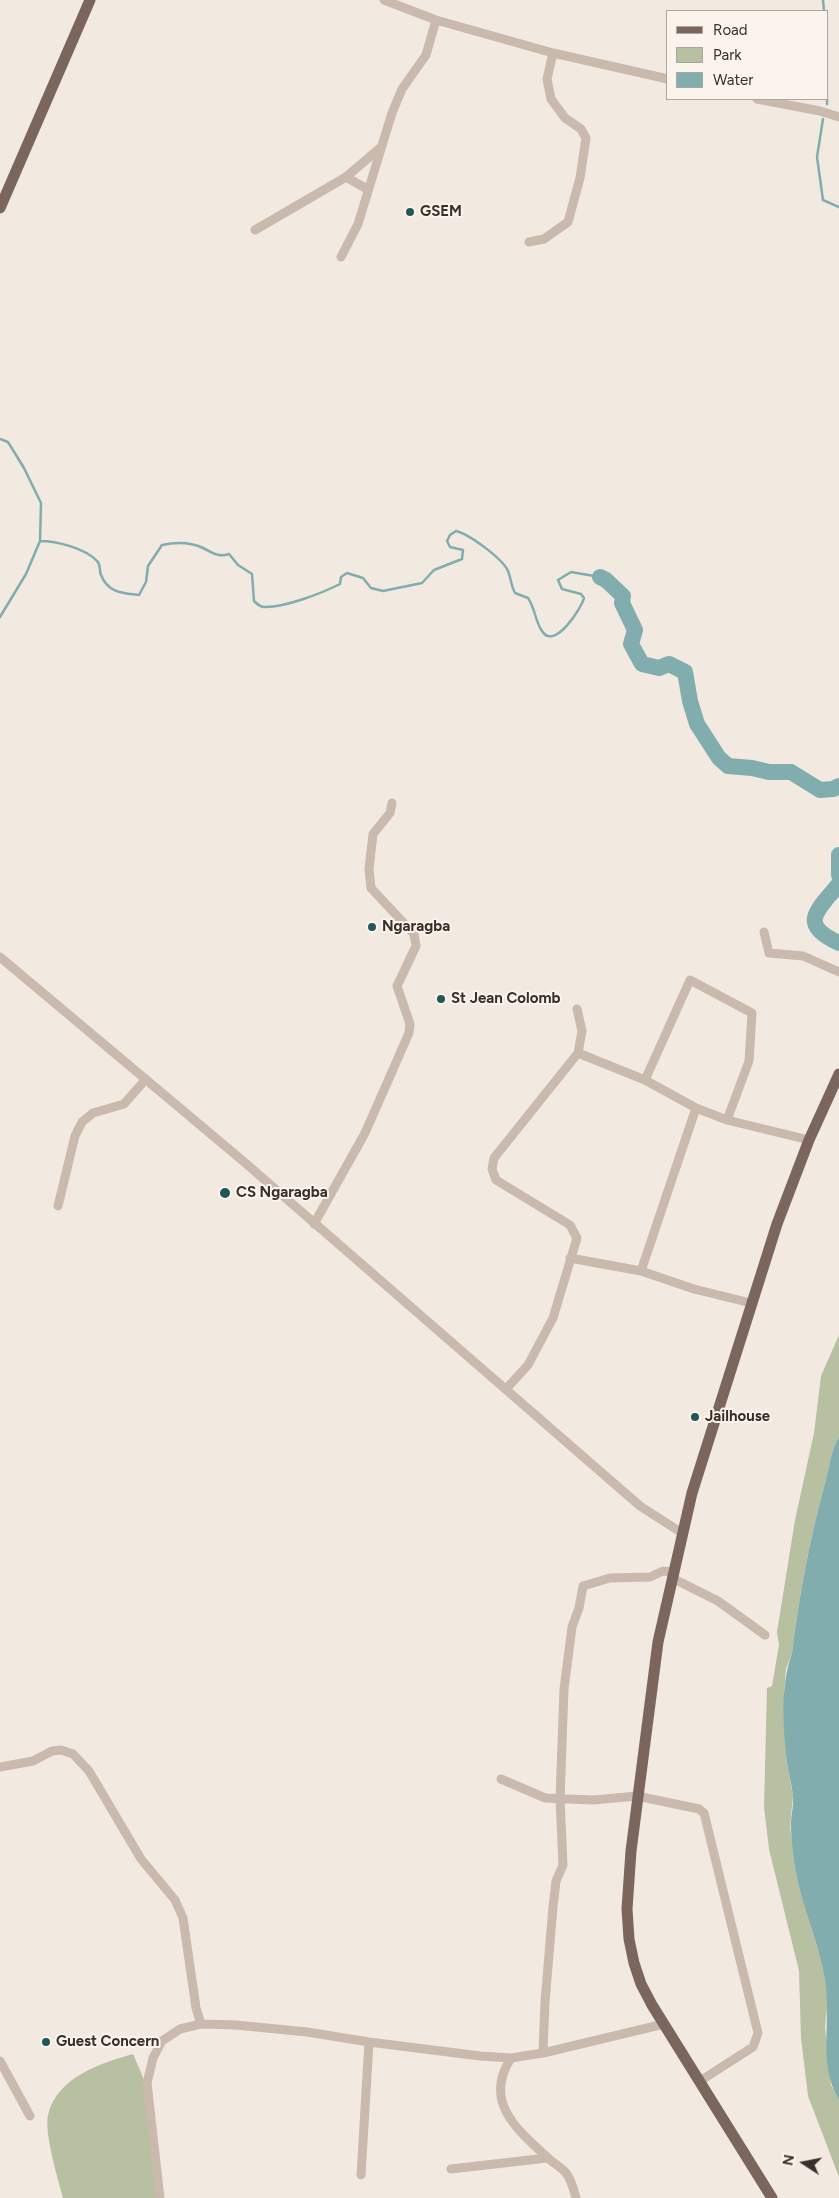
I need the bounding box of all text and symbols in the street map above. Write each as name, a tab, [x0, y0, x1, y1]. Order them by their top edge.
legend	[666, 10, 829, 100]
text: Road	[713, 21, 748, 39]
text: Park	[713, 46, 742, 64]
text: Water	[713, 71, 753, 89]
place label: GSEM	[420, 203, 462, 221]
marker: GSEM	[404, 206, 416, 218]
place label: Ngaragba	[382, 918, 450, 936]
marker: Ngaragba	[366, 921, 378, 933]
place label: St Jean Colomb	[451, 990, 560, 1008]
marker: St Jean Colomb	[435, 993, 447, 1005]
place label: CS Ngaragba	[236, 1184, 328, 1202]
marker: CS Ngaragba	[218, 1186, 232, 1200]
place label: Jailhouse	[705, 1408, 770, 1426]
marker: Jailhouse	[689, 1411, 701, 1423]
place label: Guest Concern	[56, 2033, 159, 2051]
marker: Guest Concern	[40, 2036, 52, 2048]
north arrow	[779, 2138, 829, 2188]
text: N	[779, 2153, 798, 2167]

